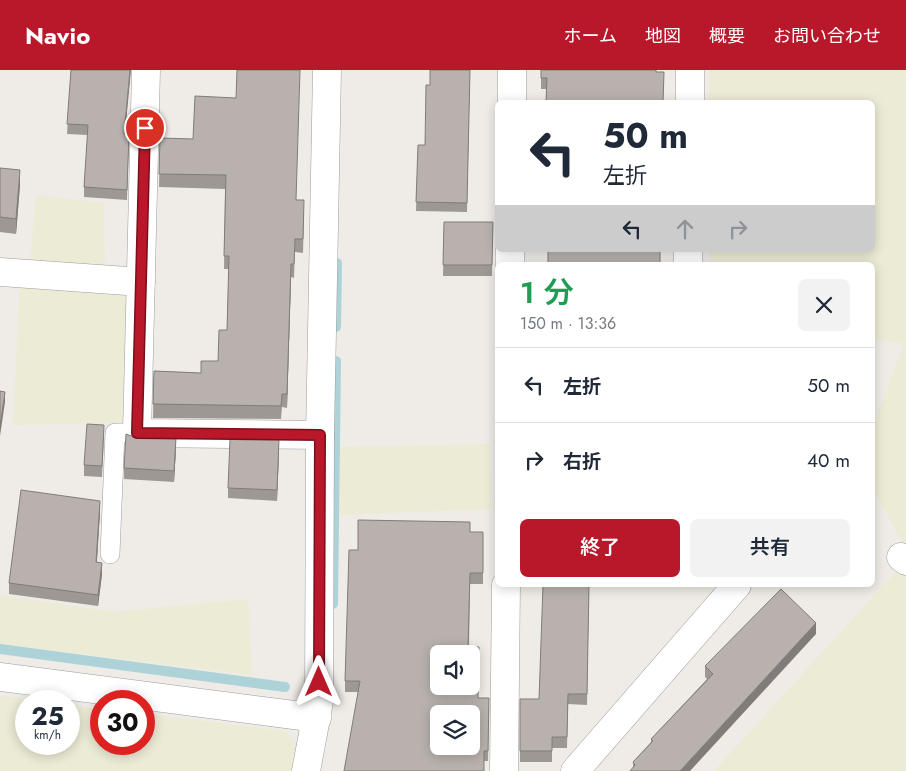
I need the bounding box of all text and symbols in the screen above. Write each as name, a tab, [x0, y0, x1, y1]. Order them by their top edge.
text: Navio	[25, 18, 90, 53]
text: ホーム	[564, 23, 617, 49]
text: 地図	[645, 23, 681, 49]
text: 概要	[709, 23, 745, 49]
text: お問い合わせ	[773, 23, 881, 49]
pin	[124, 107, 166, 149]
text: 50 m	[603, 111, 688, 161]
icon: arrive	[131, 114, 159, 142]
icon: left	[520, 120, 585, 185]
text: 左折	[603, 159, 647, 191]
icon: left	[618, 215, 646, 243]
icon: ahead	[671, 215, 699, 243]
icon: right	[724, 215, 752, 243]
text: 1 分	[520, 271, 574, 314]
button: close	[798, 279, 850, 331]
text: 150 m · 13:36	[520, 312, 616, 335]
icon: left	[520, 371, 548, 399]
text: 50 m	[807, 372, 850, 399]
text: 左折	[563, 373, 601, 400]
icon: right	[520, 446, 548, 474]
text: 40 m	[807, 447, 850, 474]
text: 右折	[563, 448, 601, 475]
button: 終了	[520, 519, 680, 577]
button: 共有	[690, 519, 850, 577]
map controls	[430, 645, 480, 755]
button: sound	[430, 645, 480, 695]
position arrow	[292, 655, 344, 707]
speed limit sign: 30	[90, 690, 155, 755]
text: 25	[31, 698, 64, 734]
button: layers	[430, 705, 480, 755]
text: km/h	[34, 726, 61, 744]

